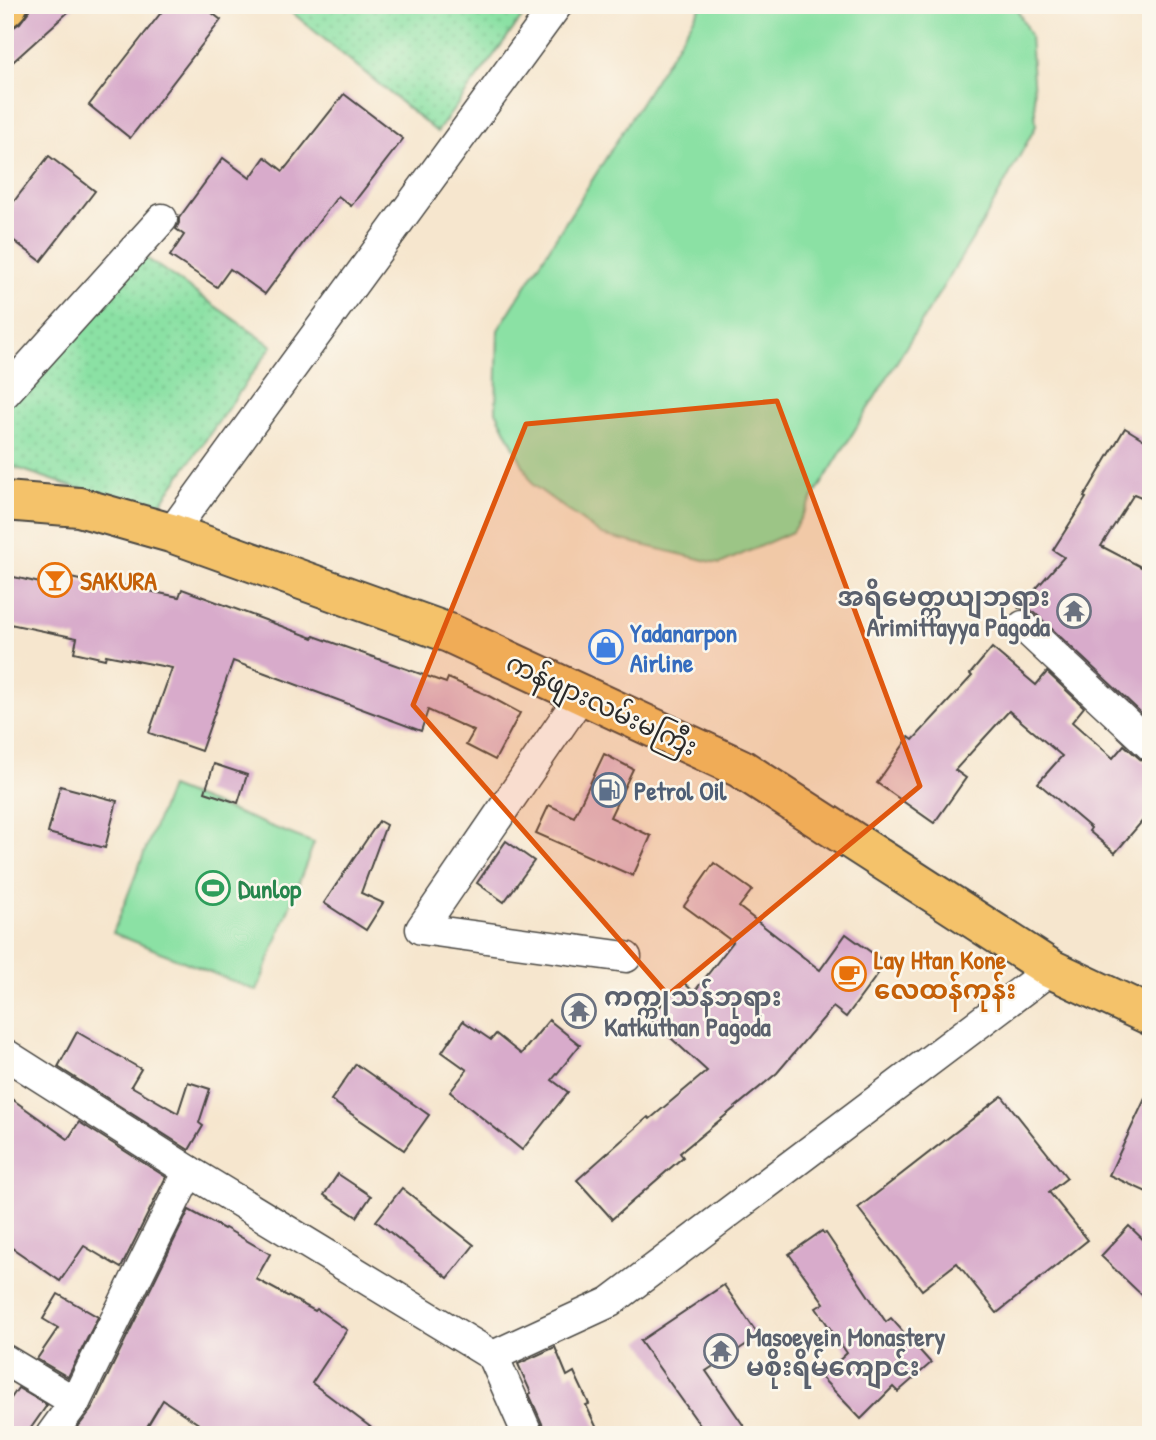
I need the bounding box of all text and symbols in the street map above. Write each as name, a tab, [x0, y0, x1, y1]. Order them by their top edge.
bar icon: SAKURA	[36, 561, 74, 599]
place label: SAKURA	[80, 563, 157, 598]
place label: အရိမေတ္တယျဘုရား Arimittayya Pagoda	[838, 578, 1051, 645]
temple icon: အရိမေတ္တယျဘုရား Arimittayya Pagoda	[1055, 592, 1093, 630]
place label: Yadanarpon Airline	[630, 615, 737, 680]
shop icon: Yadanarpon Airline	[587, 628, 625, 666]
street label: ကန်ဖျားလမ်းမကြီး	[499, 644, 703, 767]
fuel station icon: Petrol Oil	[590, 771, 628, 809]
place label: Petrol Oil	[634, 773, 727, 808]
sports icon: Dunlop	[194, 869, 232, 907]
place label: Dunlop	[238, 871, 302, 907]
place label: Lay Htan Kone လေထန်ကုန်း	[874, 942, 1016, 1012]
cafe icon: Lay Htan Kone လေထန်ကုန်း	[830, 955, 868, 993]
place label: ကက္ကုသန်ဘုရား Katkuthan Pagoda	[604, 978, 782, 1045]
temple icon: ကက္ကုသန်ဘုရား Katkuthan Pagoda	[560, 992, 598, 1030]
place label: Masoeyein Monastery မစိုးရိမ်ကျောင်း	[746, 1319, 946, 1389]
temple icon: Masoeyein Monastery မစိုးရိမ်ကျောင်း	[702, 1332, 740, 1370]

